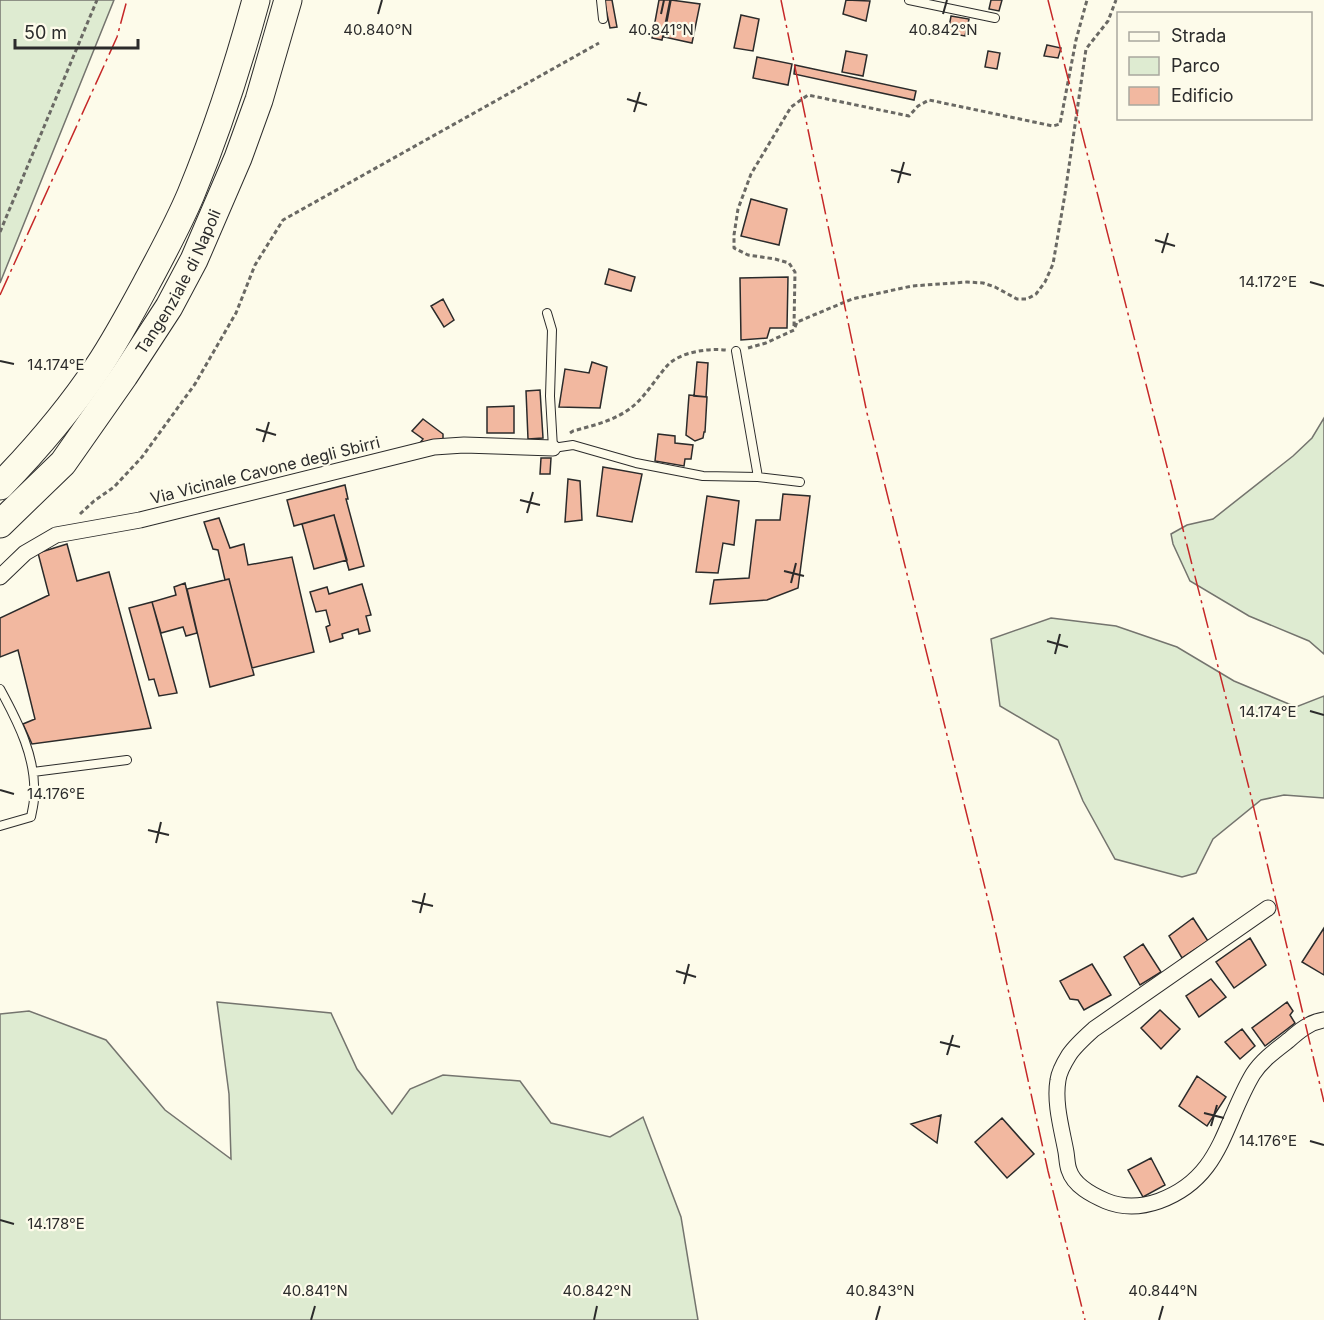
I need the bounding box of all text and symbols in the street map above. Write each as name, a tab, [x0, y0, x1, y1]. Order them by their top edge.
scale bar	[15, 12, 138, 50]
legend	[1117, 12, 1312, 120]
text: 40.840°N	[343, 20, 413, 39]
text: 40.841°N	[628, 20, 694, 39]
text: 40.842°N	[908, 20, 978, 39]
text: 50 m	[24, 22, 67, 43]
text: Strada	[1171, 25, 1226, 46]
text: Parco	[1171, 55, 1220, 76]
text: Edificio	[1171, 85, 1234, 106]
street label: Tangenziale di Napoli	[131, 206, 225, 358]
text: 14.172°E	[1239, 272, 1297, 291]
text: 14.174°E	[27, 355, 85, 374]
street label: Via Vicinale Cavone degli Sbirri	[148, 432, 382, 508]
text: 14.174°E	[1239, 702, 1297, 721]
text: 14.176°E	[27, 784, 85, 803]
text: 14.176°E	[1239, 1131, 1297, 1150]
text: 14.178°E	[27, 1214, 85, 1233]
text: 40.841°N	[282, 1281, 348, 1300]
text: 40.842°N	[562, 1281, 632, 1300]
text: 40.843°N	[846, 1281, 914, 1300]
text: 40.844°N	[1128, 1281, 1198, 1300]

